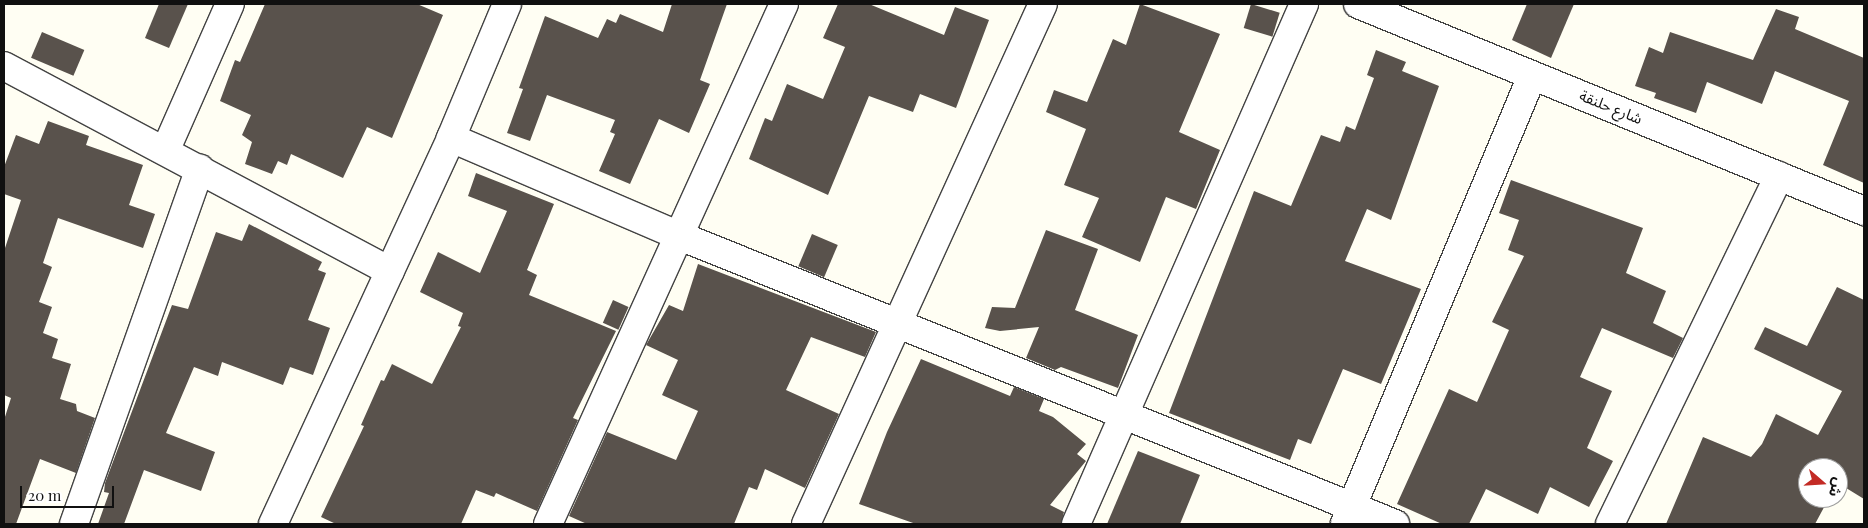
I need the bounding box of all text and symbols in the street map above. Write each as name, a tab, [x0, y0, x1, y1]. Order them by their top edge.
street label: شارع حلنقة	[1577, 86, 1645, 128]
north arrow	[1798, 458, 1848, 508]
scale bar	[22, 476, 116, 508]
text: ش	[1825, 476, 1849, 500]
text: 20 m	[28, 485, 61, 505]

